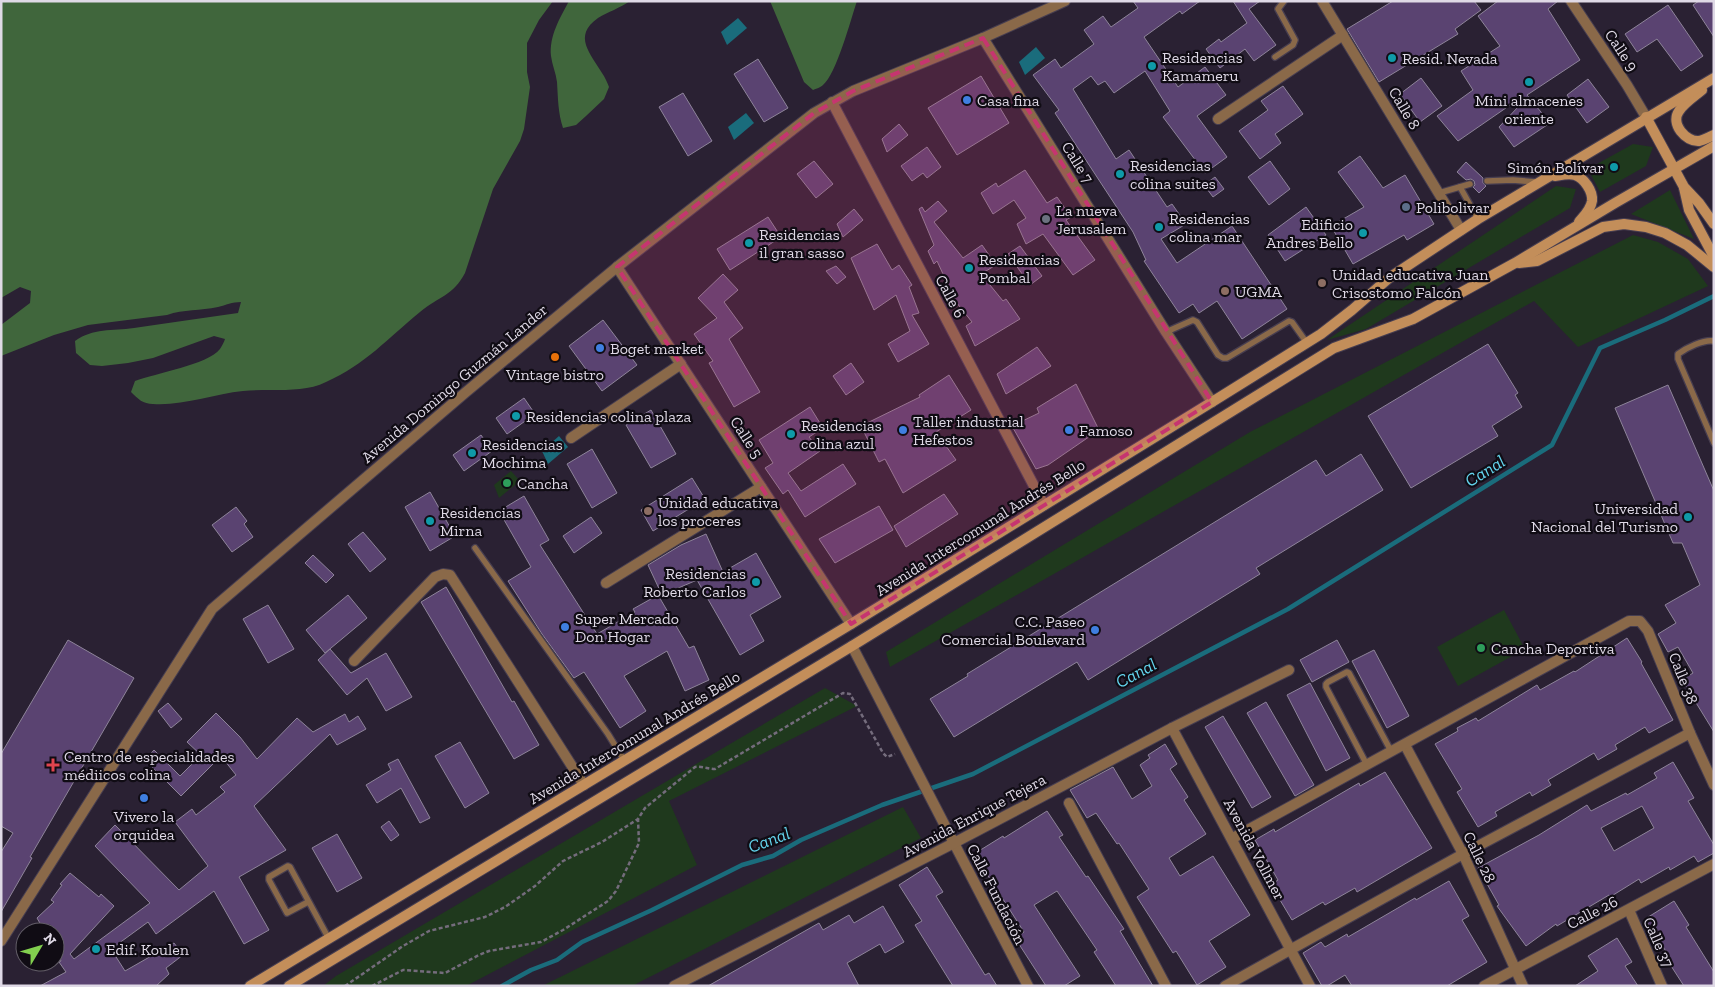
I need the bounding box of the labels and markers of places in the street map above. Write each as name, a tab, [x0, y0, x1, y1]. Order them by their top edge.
place label: Residencias Kamameru	[1162, 48, 1243, 85]
place label: Resid. Nevada	[1402, 49, 1498, 68]
marker: Resid. Nevada	[1386, 52, 1398, 64]
marker: Residencias Kamameru	[1146, 60, 1158, 72]
marker: Mini almacenes oriente	[1523, 76, 1535, 88]
place label: Casa fina	[977, 91, 1040, 110]
place label: Mini almacenes oriente	[1475, 91, 1583, 128]
marker: Casa fina	[961, 94, 973, 106]
place label: Residencias colina suites	[1130, 156, 1216, 193]
place label: Simón Bolívar	[1507, 158, 1604, 177]
marker: Simón Bolívar	[1608, 161, 1620, 173]
marker: Residencias colina suites	[1114, 168, 1126, 180]
place label: Polibolivar	[1416, 198, 1490, 217]
place label: La nueva Jerusalem	[1056, 201, 1127, 238]
marker: Polibolivar	[1400, 201, 1412, 213]
place label: Residencias colina mar	[1169, 209, 1250, 246]
marker: La nueva Jerusalem	[1040, 213, 1052, 225]
place label: Edificio Andres Bello	[1266, 215, 1353, 252]
marker: Residencias colina mar	[1153, 221, 1165, 233]
place label: Residencias il gran sasso	[759, 225, 844, 262]
marker: Edificio Andres Bello	[1357, 227, 1369, 239]
marker: Residencias il gran sasso	[743, 237, 755, 249]
place label: Residencias Pombal	[979, 250, 1060, 287]
marker: Residencias Pombal	[963, 262, 975, 274]
place label: Unidad educativa Juan Crisostomo Falcón	[1332, 265, 1489, 302]
marker: Unidad educativa Juan Crisostomo Falcón	[1316, 277, 1328, 289]
place label: UGMA	[1235, 282, 1283, 301]
marker: UGMA	[1219, 285, 1231, 297]
place label: Boget market	[610, 339, 703, 358]
marker: Boget market	[594, 342, 606, 354]
marker: Vintage bistro	[549, 351, 561, 363]
place label: Vintage bistro	[505, 365, 604, 384]
place label: Residencias colina plaza	[526, 407, 691, 426]
marker: Residencias colina plaza	[510, 410, 522, 422]
place label: Taller industrial Hefestos	[913, 412, 1024, 449]
place label: Residencias colina azul	[801, 416, 882, 453]
place label: Famoso	[1079, 421, 1133, 440]
marker: Taller industrial Hefestos	[897, 424, 909, 436]
marker: Famoso	[1063, 424, 1075, 436]
marker: Residencias colina azul	[785, 428, 797, 440]
place label: Residencias Mochima	[482, 435, 563, 472]
marker: Residencias Mochima	[466, 447, 478, 459]
place label: Cancha	[517, 474, 569, 493]
marker: Cancha	[501, 477, 513, 489]
place label: Unidad educativa los proceres	[658, 493, 778, 530]
place label: Universidad Nacional del Turismo	[1531, 499, 1678, 536]
place label: Residencias Mirna	[440, 503, 521, 540]
marker: Unidad educativa los proceres	[642, 505, 654, 517]
marker: Universidad Nacional del Turismo	[1682, 511, 1694, 523]
marker: Residencias Mirna	[424, 515, 436, 527]
place label: Residencias Roberto Carlos	[643, 564, 746, 601]
marker: Residencias Roberto Carlos	[750, 576, 762, 588]
place label: Super Mercado Don Hogar	[575, 609, 679, 646]
place label: C.C. Paseo Comercial Boulevard	[941, 612, 1085, 649]
marker: Super Mercado Don Hogar	[559, 621, 571, 633]
marker: C.C. Paseo Comercial Boulevard	[1089, 624, 1101, 636]
place label: Cancha Deportiva	[1491, 639, 1615, 658]
marker: Cancha Deportiva	[1475, 642, 1487, 654]
place label: Centro de especialidades médiicos colina	[64, 747, 234, 784]
marker: Centro de especialidades médiicos colina	[46, 758, 60, 772]
marker: Vivero la orquidea	[138, 792, 150, 804]
place label: Vivero la orquidea	[113, 807, 175, 844]
place label: Edif. Koulen	[106, 940, 190, 959]
marker: Edif. Koulen	[90, 943, 102, 955]

